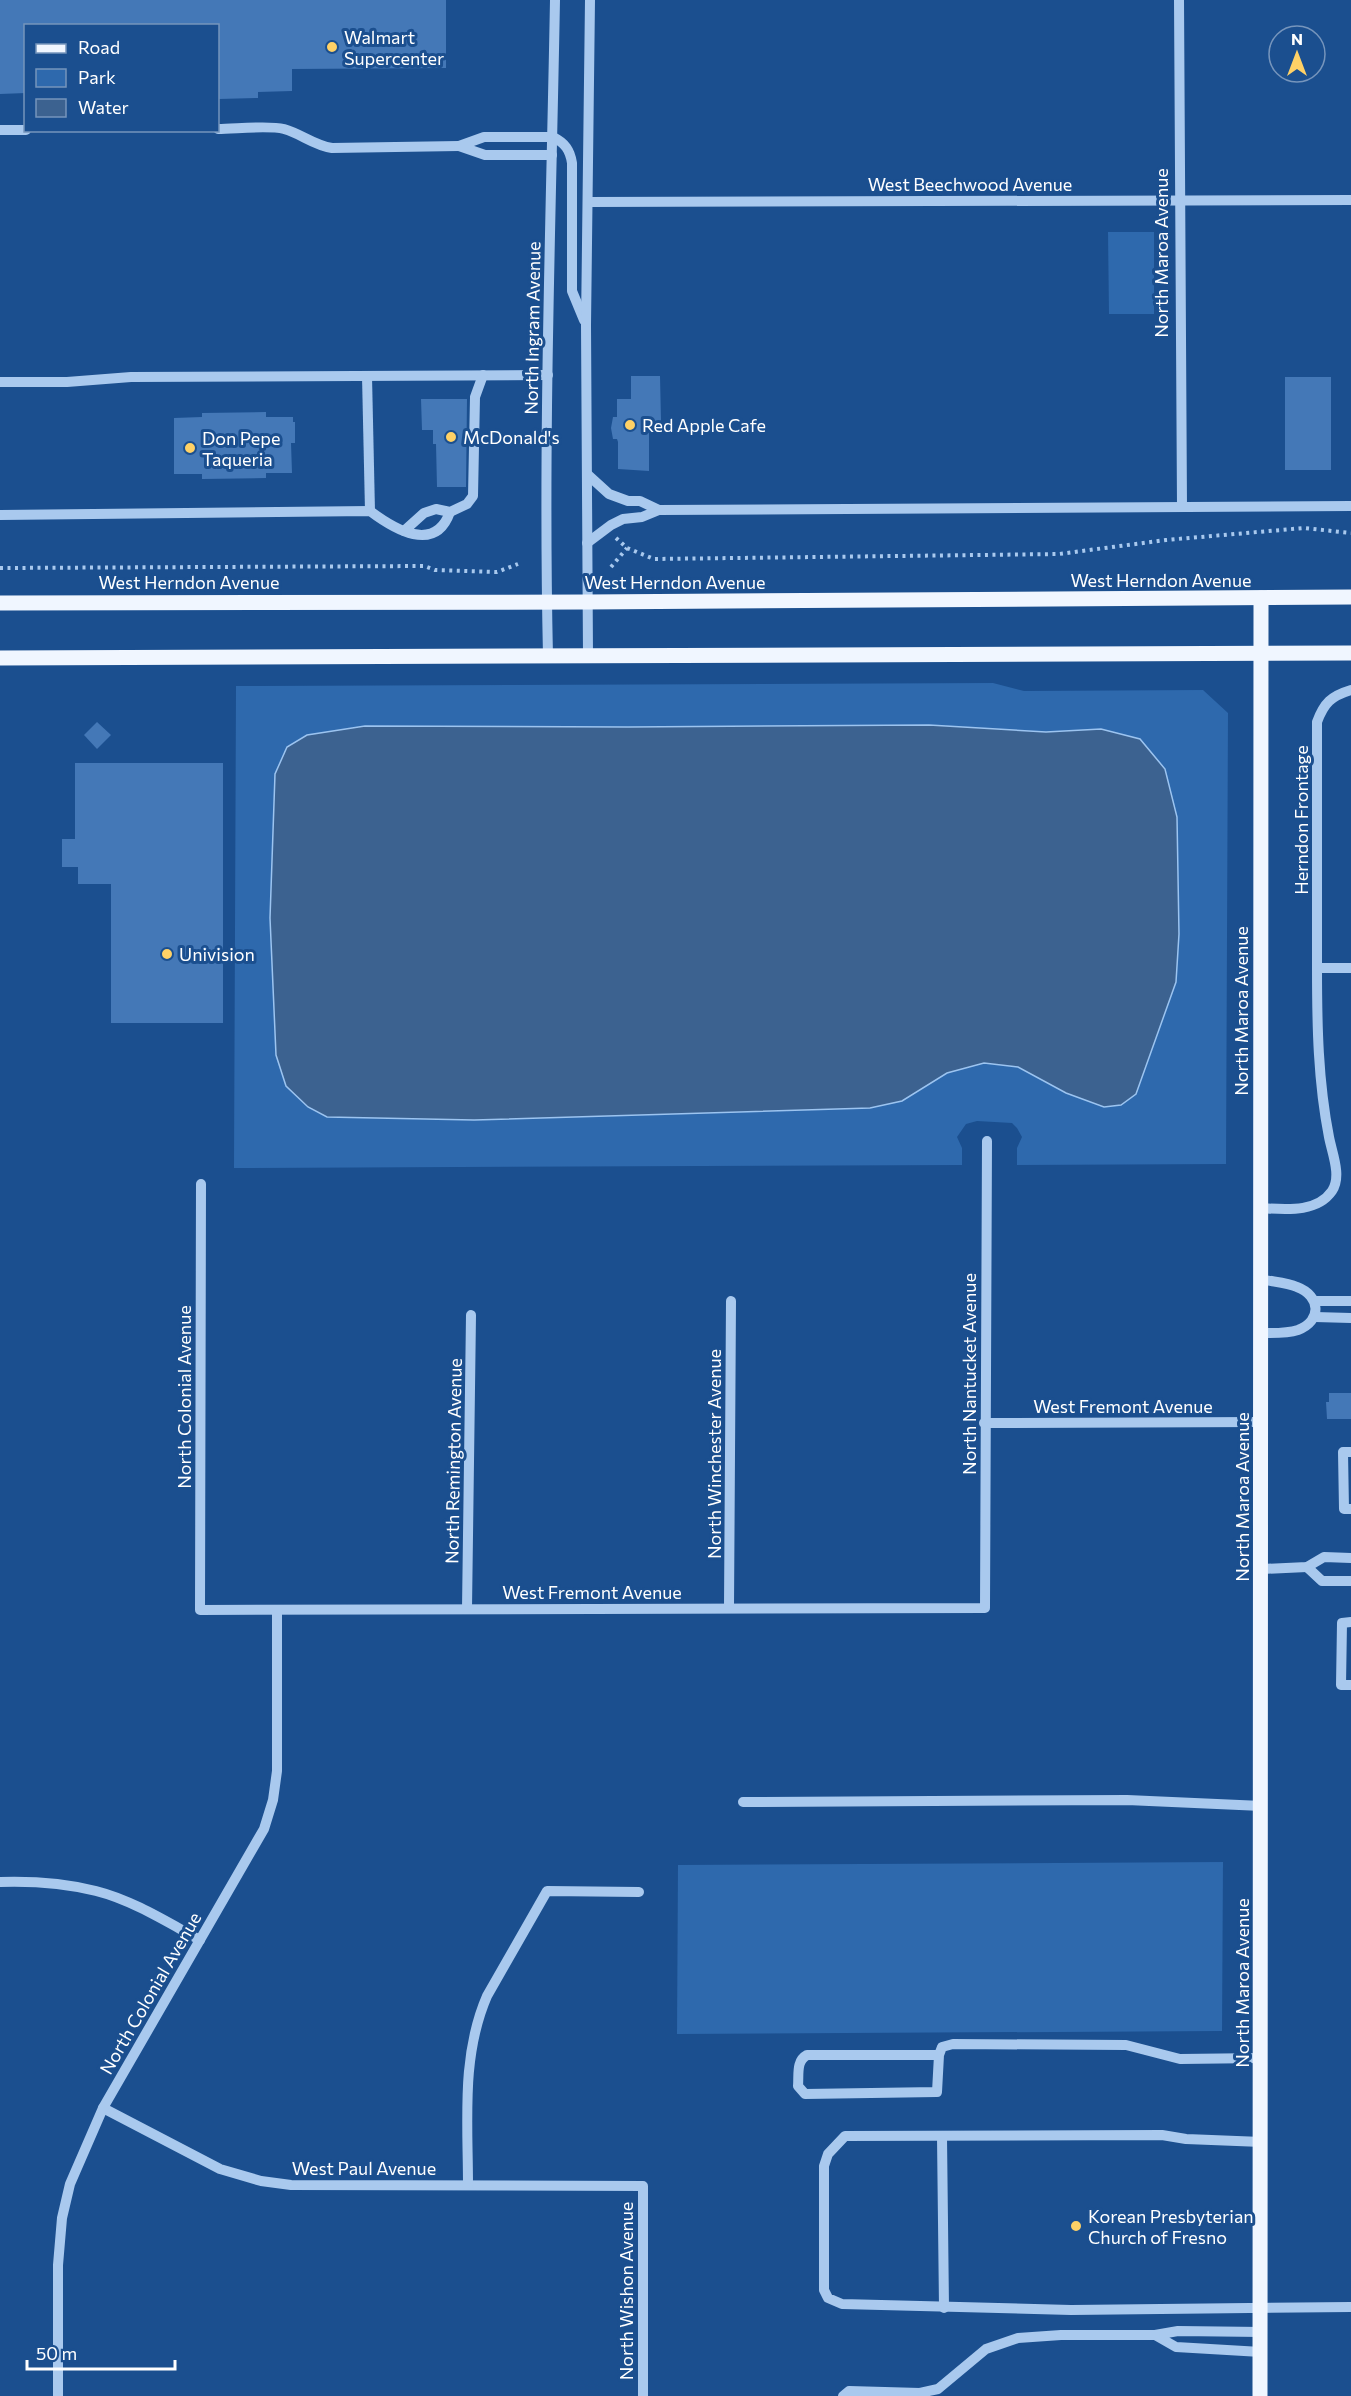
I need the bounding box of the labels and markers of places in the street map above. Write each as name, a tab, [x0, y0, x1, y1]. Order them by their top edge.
place label: Walmart Supercenter	[344, 26, 444, 69]
marker: Walmart Supercenter	[325, 40, 339, 54]
place label: Red Apple Cafe	[642, 414, 766, 436]
marker: Red Apple Cafe	[623, 418, 637, 432]
place label: McDonald's	[463, 426, 560, 448]
place label: Don Pepe Taqueria	[202, 427, 280, 470]
marker: McDonald's	[444, 430, 458, 444]
marker: Don Pepe Taqueria	[183, 441, 197, 455]
place label: Univision	[179, 943, 255, 965]
marker: Univision	[160, 947, 174, 961]
place label: Korean Presbyterian Church of Fresno	[1088, 2205, 1254, 2248]
marker: Korean Presbyterian Church of Fresno	[1069, 2219, 1083, 2233]

